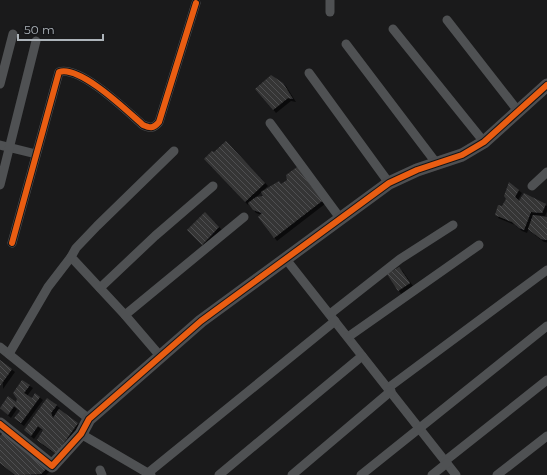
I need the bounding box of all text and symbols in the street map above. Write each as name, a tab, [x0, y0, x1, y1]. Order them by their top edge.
scale bar	[18, 16, 103, 42]
text: 50 m	[24, 22, 55, 37]

